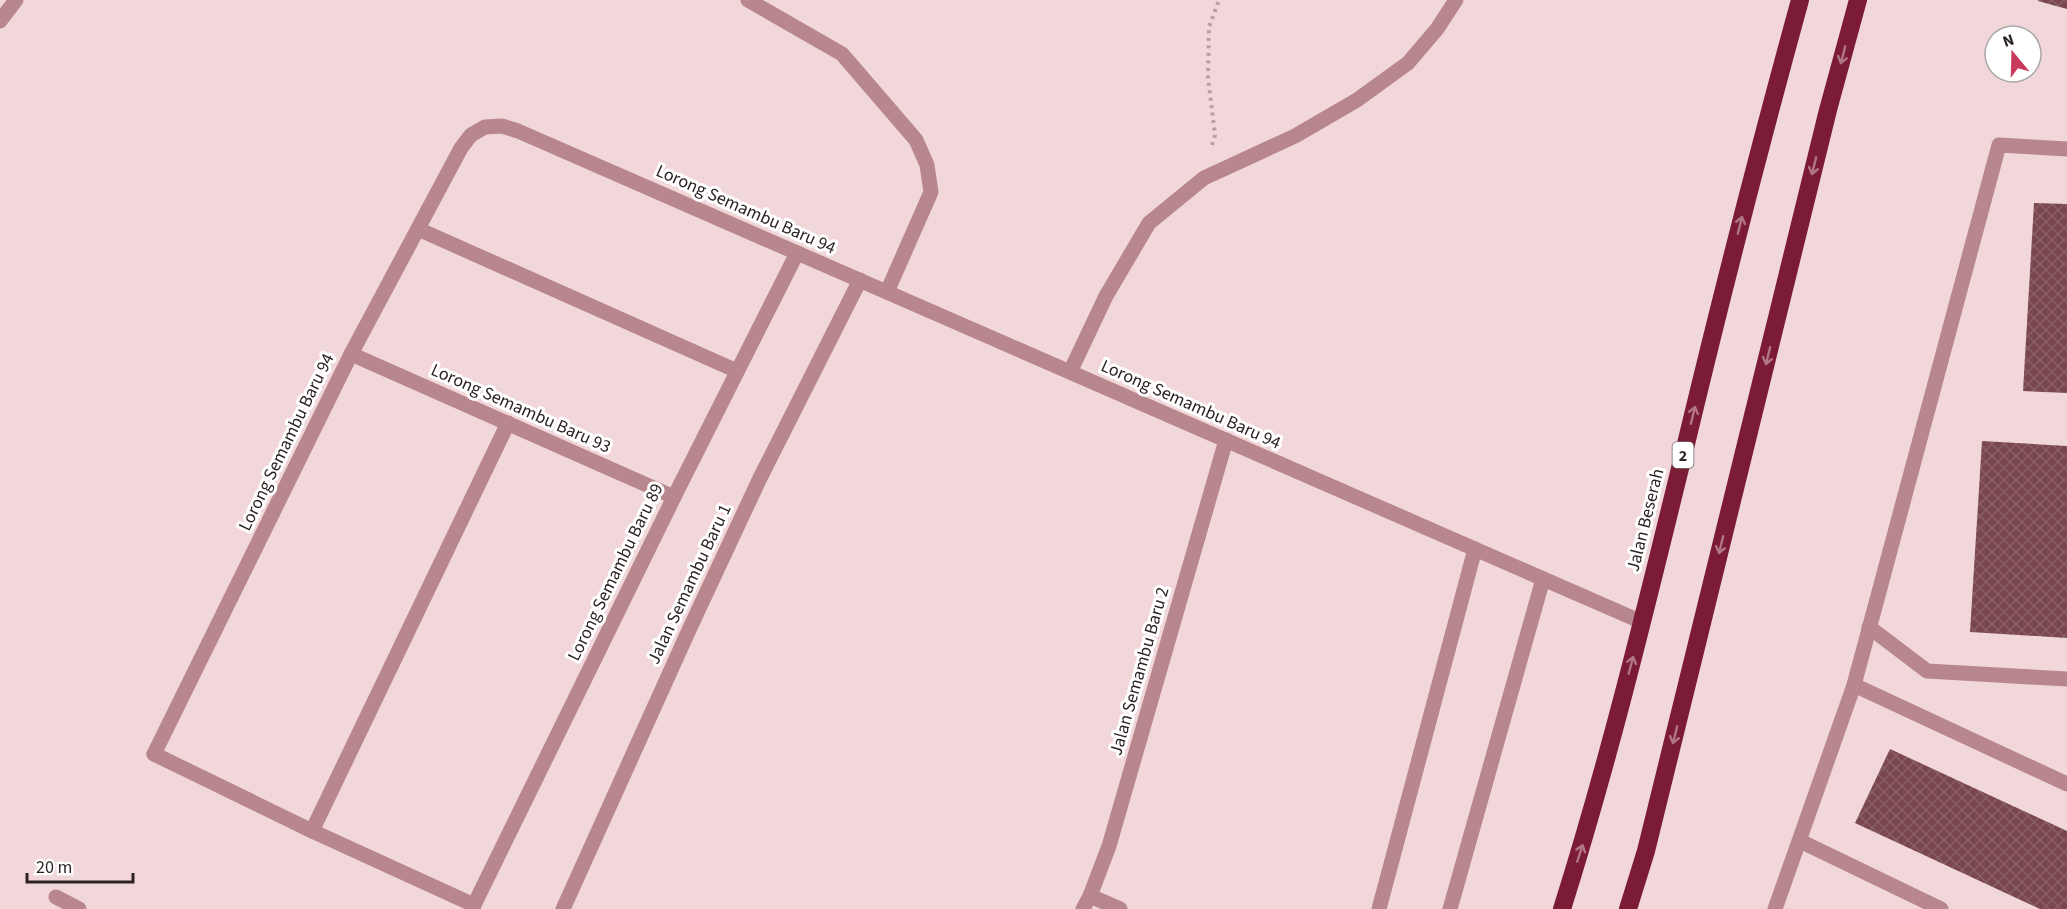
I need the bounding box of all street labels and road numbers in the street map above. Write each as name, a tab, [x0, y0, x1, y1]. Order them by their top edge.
street label: Lorong Semambu Baru 94	[652, 158, 840, 260]
street label: Lorong Semambu Baru 94	[233, 349, 340, 535]
street label: Lorong Semambu Baru 94	[1097, 353, 1285, 455]
street label: Lorong Semambu Baru 93	[427, 357, 615, 459]
road number: 2	[1672, 442, 1694, 468]
street label: Jalan Beserah	[1621, 466, 1670, 574]
street label: Lorong Semambu Baru 89	[562, 479, 669, 665]
street label: Jalan Semambu Baru 1	[641, 500, 738, 668]
street label: Jalan Semambu Baru 2	[1104, 584, 1175, 758]

